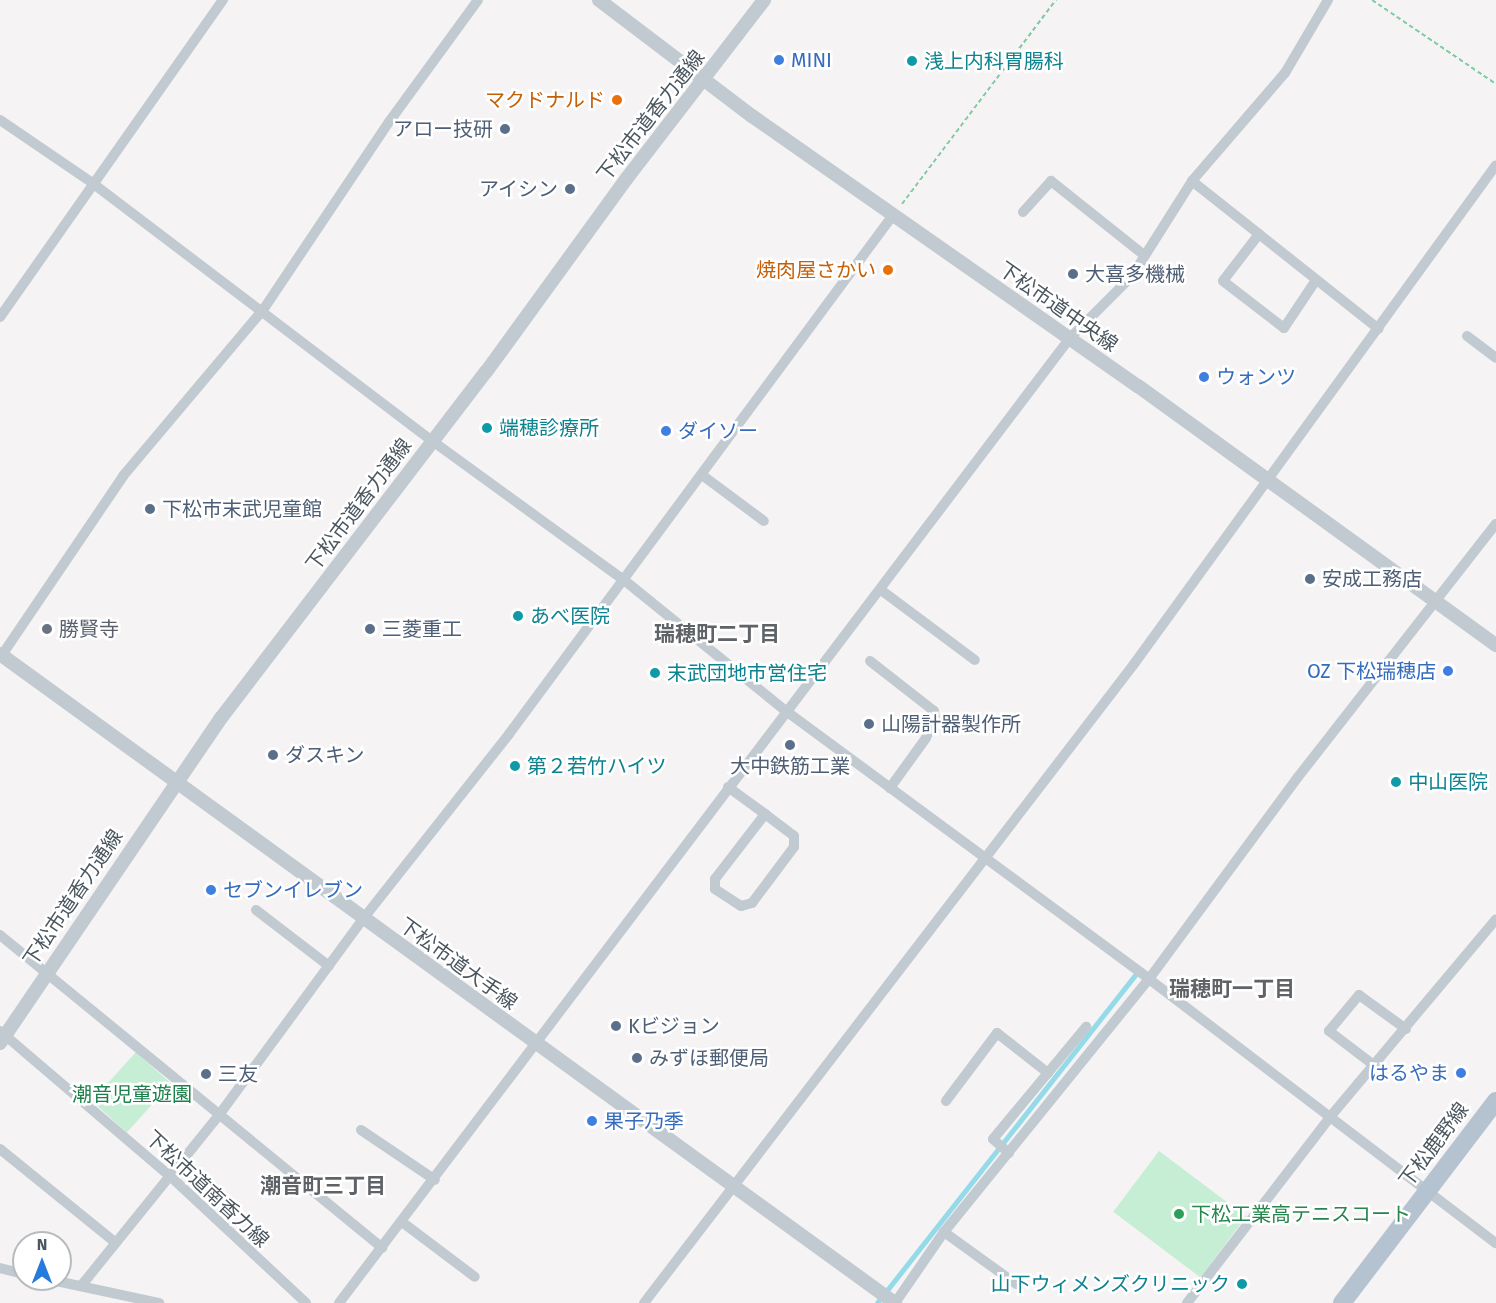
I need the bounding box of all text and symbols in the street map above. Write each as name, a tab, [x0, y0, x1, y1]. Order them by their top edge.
street label: 下松市道香力通線	[592, 46, 710, 186]
place label: MINI	[791, 48, 832, 72]
place label: 浅上内科胃腸科	[924, 49, 1064, 73]
marker: MINI	[772, 53, 786, 67]
marker: 浅上内科胃腸科	[905, 54, 919, 68]
place label: マクドナルド	[485, 88, 605, 112]
marker: マクドナルド	[610, 93, 624, 107]
place label: アロー技研	[393, 117, 493, 141]
marker: アロー技研	[498, 122, 512, 136]
place label: アイシン	[478, 177, 558, 201]
marker: アイシン	[563, 182, 577, 196]
street label: 下松市道中央線	[994, 257, 1122, 357]
place label: 焼肉屋さかい	[756, 258, 876, 282]
place label: 大喜多機械	[1085, 262, 1185, 286]
marker: 焼肉屋さかい	[881, 263, 895, 277]
marker: 大喜多機械	[1066, 267, 1080, 281]
place label: ウォンツ	[1216, 365, 1296, 389]
marker: ウォンツ	[1197, 370, 1211, 384]
place label: 端穂診療所	[499, 416, 599, 440]
place label: ダイソー	[678, 419, 758, 443]
marker: 端穂診療所	[480, 421, 494, 435]
marker: ダイソー	[659, 424, 673, 438]
street label: 下松市道香力通線	[301, 434, 417, 576]
place label: 下松市末武児童館	[162, 497, 322, 521]
marker: 下松市末武児童館	[143, 502, 157, 516]
place label: 安成工務店	[1322, 567, 1422, 591]
marker: 安成工務店	[1303, 572, 1317, 586]
place label: あべ医院	[530, 604, 610, 628]
marker: あべ医院	[511, 609, 525, 623]
place label: 勝賢寺	[59, 617, 119, 641]
place label: 三菱重工	[382, 617, 462, 641]
district label: 瑞穂町二丁目	[654, 621, 780, 647]
marker: 勝賢寺	[40, 622, 54, 636]
marker: 三菱重工	[363, 622, 377, 636]
place label: OZ 下松瑞穂店	[1307, 659, 1436, 683]
place label: 末武団地市営住宅	[667, 661, 827, 685]
marker: OZ 下松瑞穂店	[1441, 664, 1455, 678]
marker: 末武団地市営住宅	[648, 666, 662, 680]
place label: 山陽計器製作所	[881, 712, 1021, 736]
marker: 山陽計器製作所	[862, 717, 876, 731]
marker: 大中鉄筋工業	[783, 738, 797, 752]
place label: ダスキン	[285, 743, 365, 767]
marker: ダスキン	[266, 748, 280, 762]
place label: 第２若竹ハイツ	[527, 754, 667, 778]
place label: 大中鉄筋工業	[730, 754, 850, 778]
marker: 第２若竹ハイツ	[508, 759, 522, 773]
place label: 中山医院	[1408, 770, 1488, 794]
marker: 中山医院	[1389, 775, 1403, 789]
street label: 下松市道香力通線	[18, 825, 128, 971]
place label: セブンイレブン	[223, 878, 363, 902]
marker: セブンイレブン	[204, 883, 218, 897]
street label: 下松市道大手線	[394, 913, 522, 1015]
district label: 瑞穂町一丁目	[1169, 976, 1295, 1002]
place label: Kビジョン	[628, 1014, 720, 1038]
marker: Kビジョン	[609, 1019, 623, 1033]
place label: みずほ郵便局	[649, 1046, 769, 1070]
marker: みずほ郵便局	[630, 1051, 644, 1065]
place label: はるやま	[1369, 1061, 1449, 1085]
place label: 三友	[218, 1062, 258, 1086]
marker: はるやま	[1454, 1066, 1468, 1080]
marker: 三友	[199, 1067, 213, 1081]
park label: 潮音児童遊園	[72, 1082, 192, 1106]
street label: 下松鹿野線	[1394, 1098, 1474, 1192]
place label: 果子乃季	[604, 1109, 684, 1133]
marker: 果子乃季	[585, 1114, 599, 1128]
street label: 下松市道南香力線	[140, 1126, 274, 1252]
district label: 潮音町三丁目	[260, 1173, 386, 1199]
place label: 下松工業高テニスコート	[1191, 1202, 1411, 1226]
marker: 下松工業高テニスコート	[1172, 1207, 1186, 1221]
north arrow	[12, 1231, 72, 1291]
text: N	[37, 1235, 47, 1254]
place label: 山下ウィメンズクリニック	[990, 1272, 1230, 1296]
marker: 山下ウィメンズクリニック	[1235, 1277, 1249, 1291]

